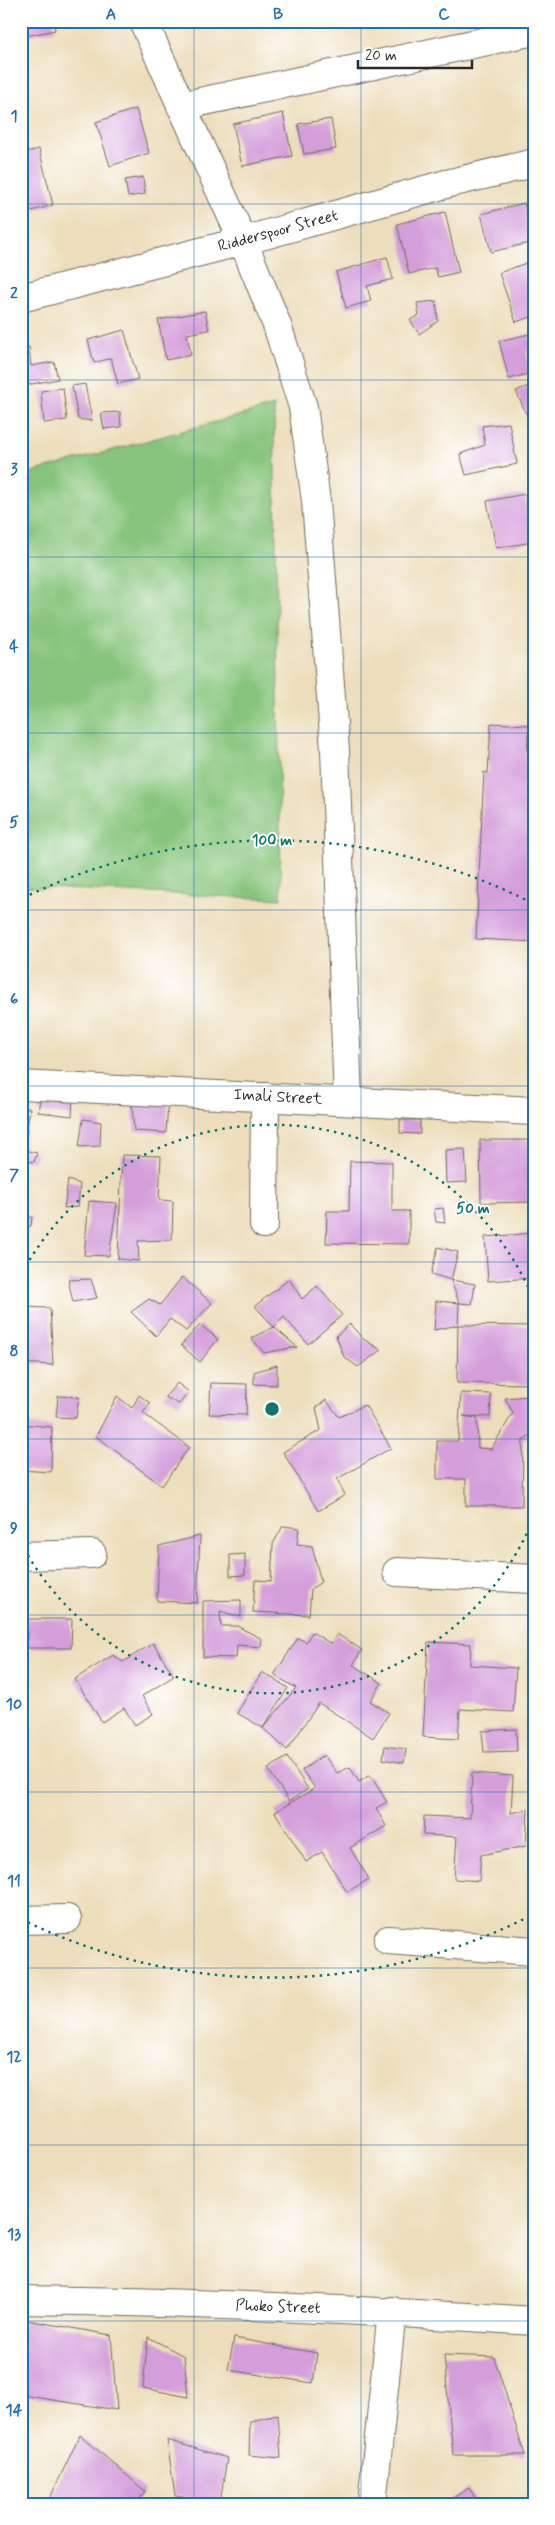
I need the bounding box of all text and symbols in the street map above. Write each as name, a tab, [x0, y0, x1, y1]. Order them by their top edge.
text: A	[106, 4, 116, 25]
text: B	[273, 4, 283, 25]
text: C	[438, 4, 450, 25]
scale bar	[358, 38, 471, 70]
text: 20 m	[365, 46, 397, 66]
text: 1	[10, 106, 18, 127]
street label: Ridderspoor Street	[216, 205, 340, 257]
text: 2	[10, 283, 18, 304]
text: 3	[10, 459, 18, 480]
text: 4	[9, 636, 19, 657]
text: 5	[9, 812, 19, 833]
text: 100 m	[252, 831, 292, 851]
text: 6	[10, 989, 18, 1010]
street label: Imali Street	[233, 1084, 323, 1110]
text: 7	[9, 1165, 19, 1186]
text: 50 m	[456, 1199, 490, 1219]
text: 8	[9, 1341, 19, 1362]
centre of rings	[263, 1400, 281, 1418]
text: 9	[10, 1518, 18, 1539]
text: 10	[6, 1694, 22, 1715]
text: 11	[7, 1871, 21, 1892]
text: 12	[6, 2047, 22, 2068]
text: 13	[7, 2224, 21, 2245]
street label: Phoko Street	[235, 2295, 321, 2319]
text: 14	[6, 2400, 23, 2421]

